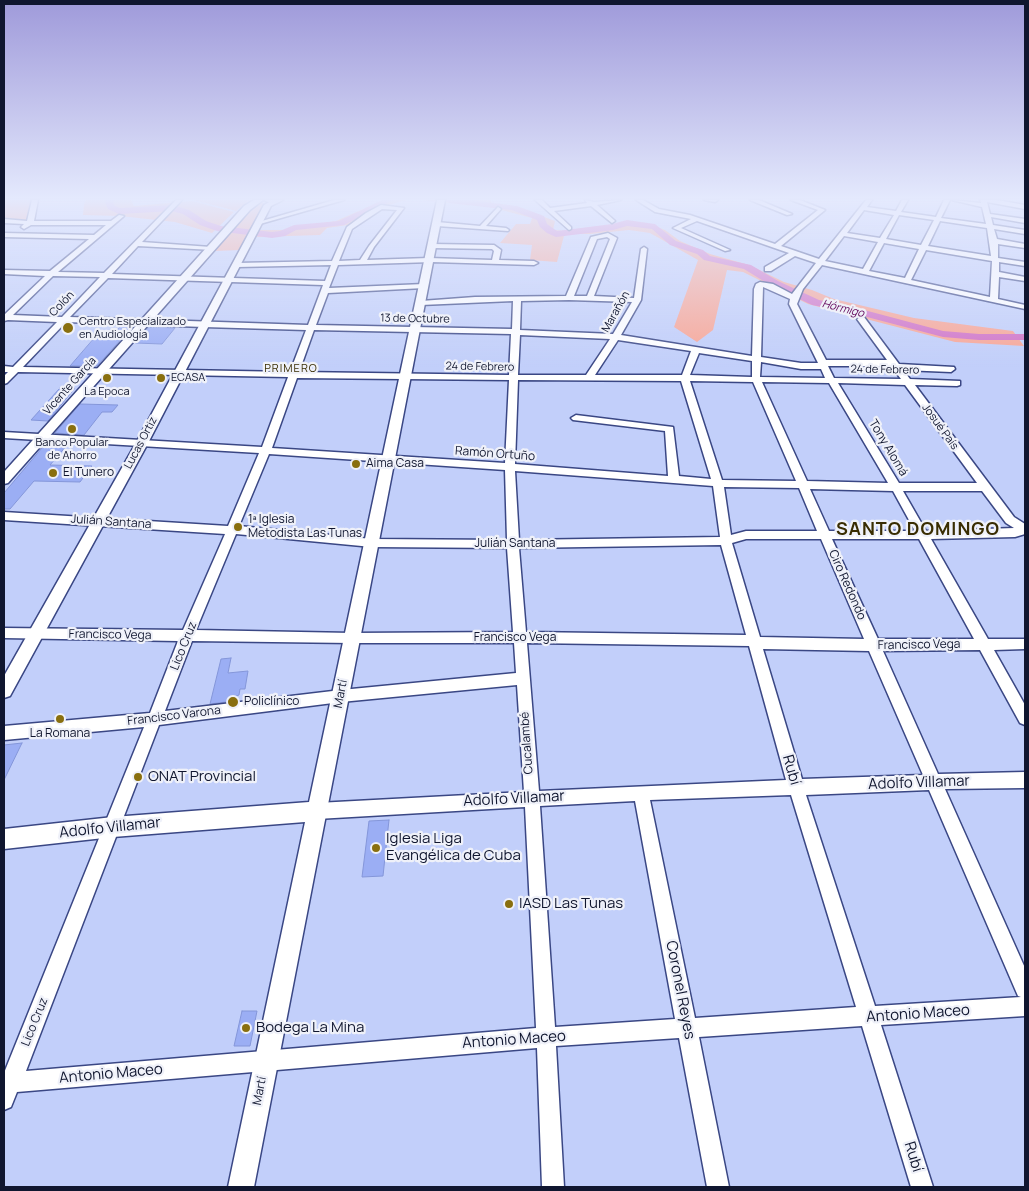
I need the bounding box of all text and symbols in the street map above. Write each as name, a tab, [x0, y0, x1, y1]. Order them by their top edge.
street label: Colón	[47, 289, 77, 319]
street label: Marañón	[599, 289, 633, 335]
water label: Hórmigo	[821, 297, 865, 321]
street label: 13 de Octubre	[380, 312, 450, 326]
place label: Centro Especializado en Audiología	[79, 315, 186, 341]
marker: Centro Especializado en Audiología	[61, 321, 75, 335]
street label: Vicente García	[41, 355, 99, 417]
street label: 24 de Febrero	[445, 360, 515, 374]
district label: PRIMERO	[263, 362, 319, 376]
street label: 24 de Febrero	[850, 363, 920, 377]
place label: ECASA	[171, 371, 205, 385]
marker: La Epoca	[101, 372, 113, 384]
marker: ECASA	[155, 372, 167, 384]
place label: La Epoca	[84, 385, 130, 399]
street label: Josué País	[919, 402, 961, 452]
street label: Lucas Ortiz	[122, 415, 160, 471]
street label: Tony Alomá	[866, 417, 910, 479]
marker: Banco Popular de Ahorro	[66, 423, 78, 435]
place label: Banco Popular de Ahorro	[36, 436, 108, 462]
street label: Ramón Ortuño	[455, 444, 535, 464]
place label: Aima Casa	[366, 457, 424, 471]
marker: Aima Casa	[350, 458, 362, 470]
place label: El Tunero	[63, 466, 114, 480]
marker: El Tunero	[47, 467, 59, 479]
street label: Julián Santana	[70, 512, 152, 532]
place label: 1ª Iglesia Metodista Las Tunas	[248, 513, 362, 541]
district label: SANTO DOMINGO	[834, 519, 1002, 541]
marker: 1ª Iglesia Metodista Las Tunas	[232, 521, 244, 533]
street label: Julián Santana	[475, 537, 555, 551]
street label: Ciro Redondo	[825, 548, 869, 622]
street label: Lico Cruz	[168, 620, 200, 672]
street label: Francisco Vega	[69, 627, 151, 643]
street label: Francisco Vega	[474, 631, 556, 645]
street label: Francisco Vega	[878, 637, 960, 653]
street label: Martí	[331, 679, 351, 709]
marker: Policlínico	[226, 695, 240, 709]
place label: Policlínico	[244, 695, 299, 709]
street label: Francisco Varona	[127, 703, 221, 729]
street label: Cucalambé	[518, 711, 536, 775]
marker: La Romana	[54, 713, 66, 725]
place label: La Romana	[30, 727, 90, 741]
street label: Rubí	[778, 753, 804, 787]
place label: ONAT Provincial	[148, 768, 256, 786]
marker: ONAT Provincial	[132, 771, 144, 783]
street label: Adolfo Villamar	[868, 772, 970, 794]
street label: Adolfo Villamar	[463, 787, 565, 811]
street label: Adolfo Villamar	[58, 814, 162, 842]
place label: Iglesia Liga Evangélica de Cuba	[386, 830, 521, 865]
marker: Iglesia Liga Evangélica de Cuba	[370, 842, 382, 854]
place label: IASD Las Tunas	[519, 895, 623, 913]
marker: IASD Las Tunas	[503, 898, 515, 910]
street label: Coronel Reyes	[662, 939, 698, 1041]
street label: Lico Cruz	[19, 996, 51, 1048]
street label: Antonio Maceo	[866, 1001, 970, 1027]
place label: Bodega La Mina	[256, 1019, 364, 1037]
marker: Bodega La Mina	[240, 1022, 252, 1034]
street label: Antonio Maceo	[462, 1027, 566, 1053]
street label: Antonio Maceo	[58, 1061, 164, 1087]
street label: Martí	[250, 1076, 270, 1106]
street label: Rubí	[900, 1140, 926, 1174]

